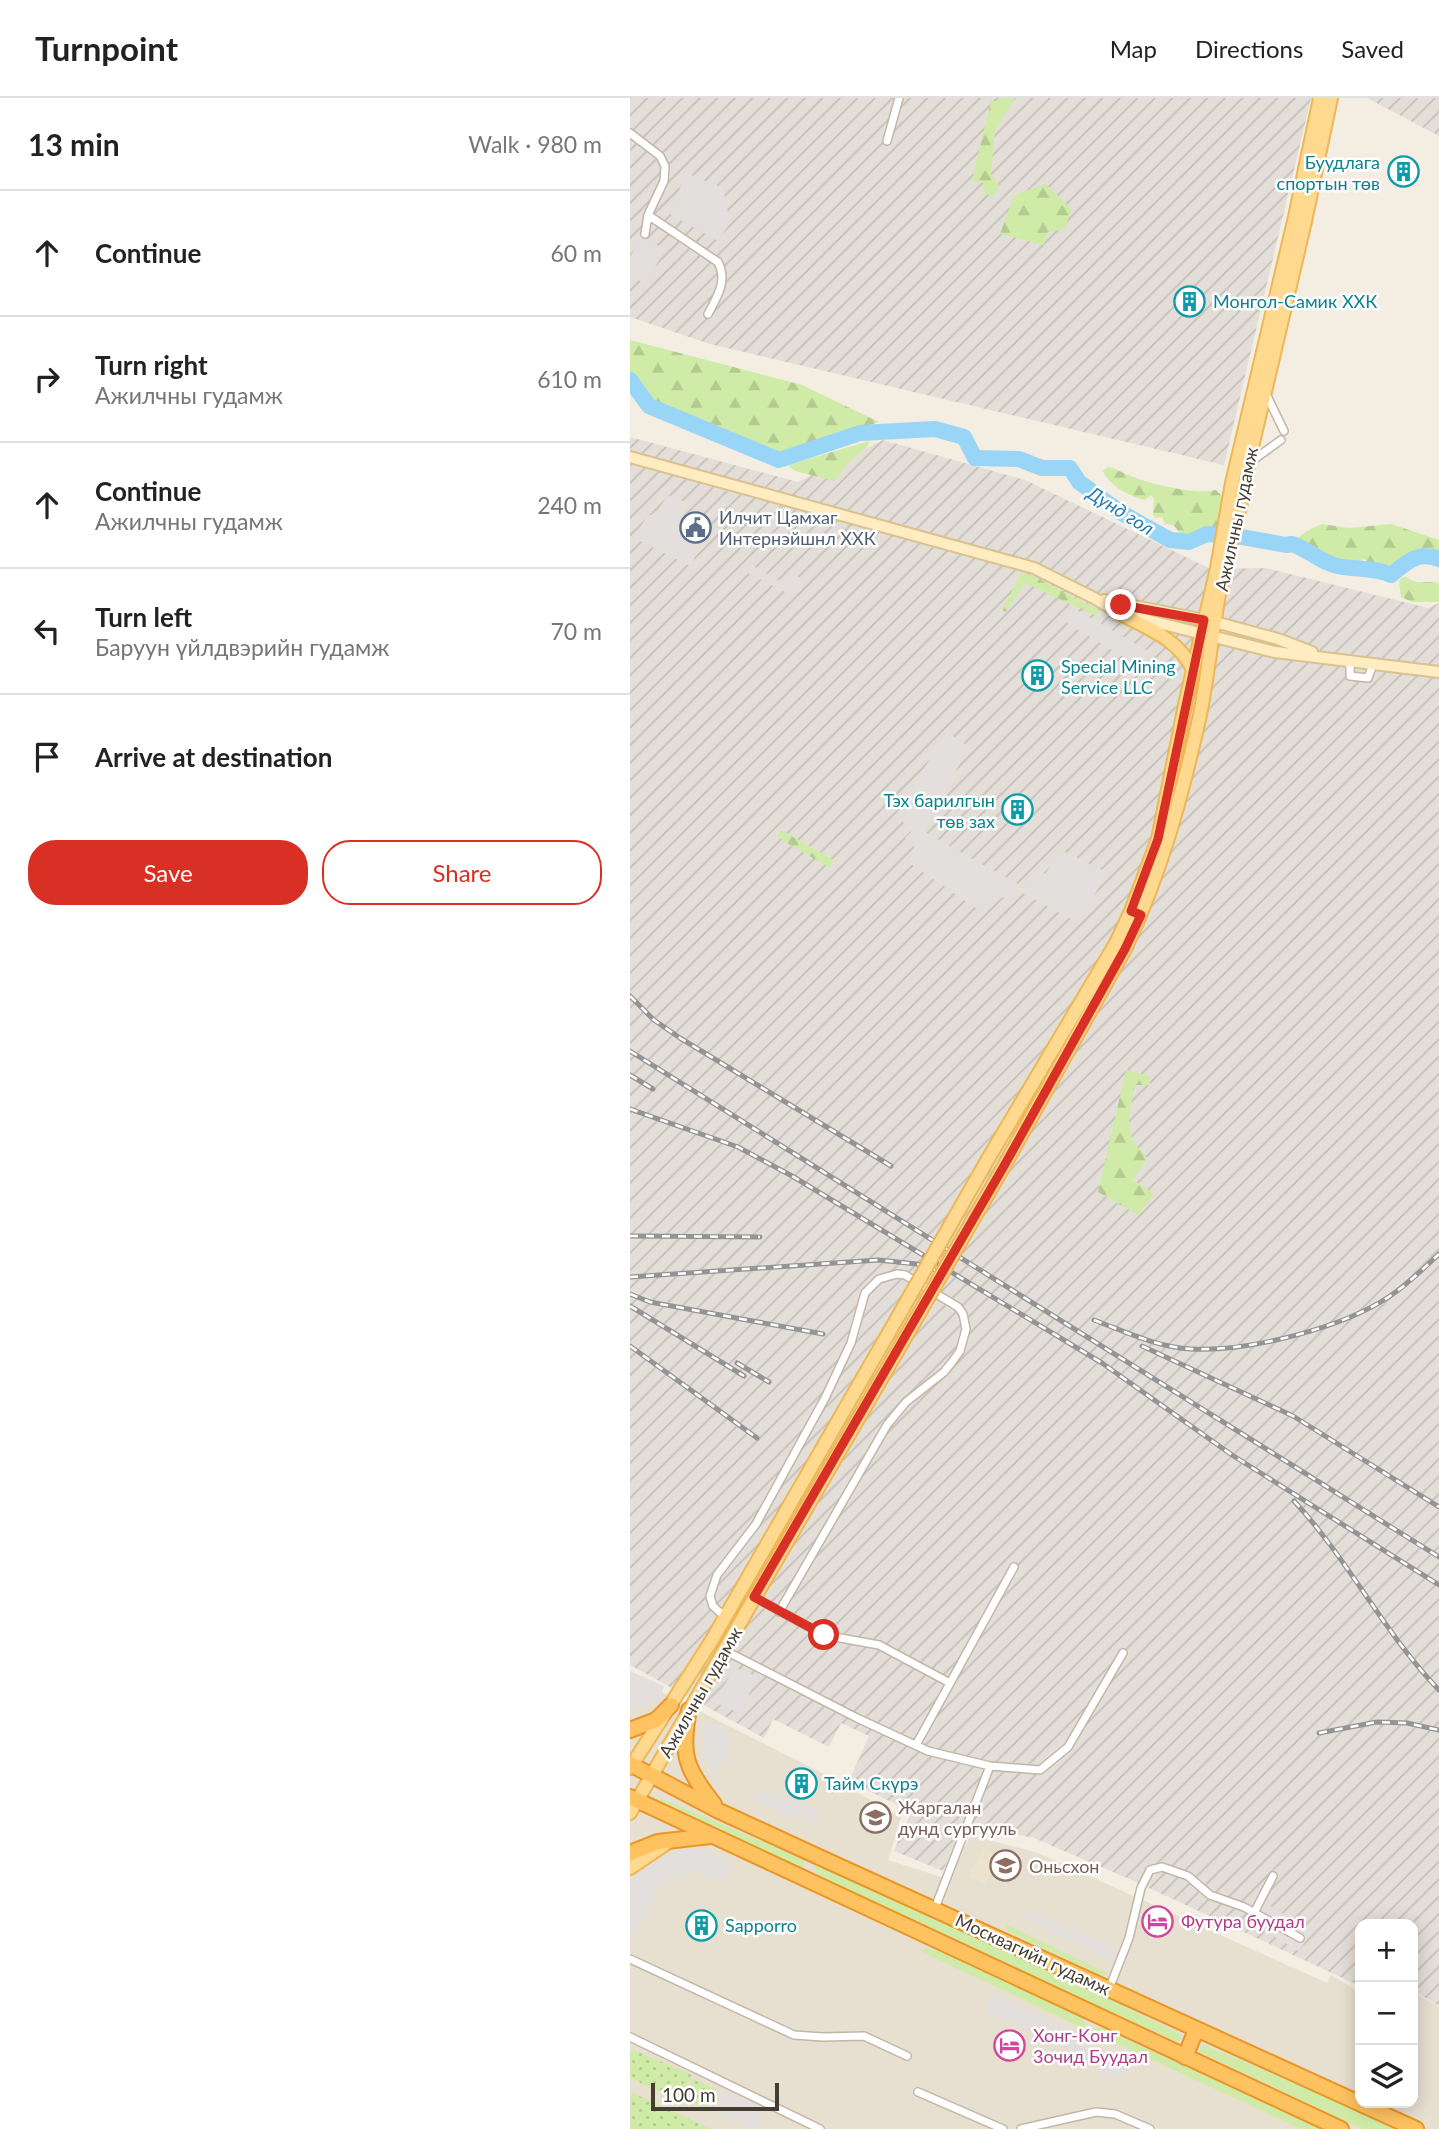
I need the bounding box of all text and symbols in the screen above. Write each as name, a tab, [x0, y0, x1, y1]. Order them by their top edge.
text: Turnpoint	[35, 28, 178, 68]
text: Map	[1110, 34, 1157, 63]
text: Directions	[1195, 34, 1303, 63]
text: Saved	[1341, 34, 1404, 63]
text: 13 min	[28, 126, 120, 162]
text: Walk · 980 m	[468, 130, 602, 158]
place label: Буудлага спортын төв	[1277, 151, 1380, 194]
building icon: Буудлага спортын төв	[1386, 155, 1420, 189]
icon: ahead	[28, 234, 66, 272]
text: Continue	[95, 237, 201, 269]
text: 60 m	[551, 239, 602, 267]
building icon: Монгол-Самик ХХК	[1173, 284, 1207, 318]
place label: Монгол-Самик ХХК	[1213, 290, 1377, 312]
text: Turn right	[95, 349, 208, 381]
icon: right	[28, 360, 66, 398]
text: 610 m	[537, 365, 602, 393]
text: Ажилчны гудамж	[95, 381, 283, 409]
street label: Ажилчны гудамж	[1210, 445, 1262, 593]
text: Continue	[95, 475, 201, 507]
water label: Дунд гол	[1083, 480, 1158, 539]
icon: ahead	[28, 486, 66, 524]
text: 240 m	[537, 491, 602, 519]
place label: Илчит Цамхаг Интернэйшнл ХХК	[719, 506, 876, 549]
text: Ажилчны гудамж	[95, 507, 283, 535]
public building icon: Илчит Цамхаг Интернэйшнл ХХК	[679, 510, 713, 544]
route end	[1105, 589, 1136, 620]
text: Turn left	[95, 601, 192, 633]
icon: left	[28, 612, 66, 650]
text: 70 m	[551, 617, 602, 645]
text: Баруун үйлдвэрийн гудамж	[95, 633, 389, 661]
place label: Special Mining Service LLC	[1061, 655, 1176, 698]
building icon: Special Mining Service LLC	[1021, 659, 1055, 693]
icon: arrive	[28, 738, 66, 776]
text: Arrive at destination	[95, 741, 332, 773]
place label: Тэх барилгын төв зах	[883, 789, 995, 832]
building icon: Тэх барилгын төв зах	[1001, 793, 1035, 827]
button: Save	[28, 840, 308, 905]
button: Share	[322, 840, 602, 905]
route start	[808, 1619, 839, 1650]
street label: Ажилчны гудамж	[654, 1623, 746, 1761]
building icon: Тайм Скүрэ	[784, 1766, 818, 1800]
place label: Тайм Скүрэ	[824, 1772, 918, 1794]
place label: Жаргалан дунд сургууль	[898, 1796, 1017, 1839]
school or university icon: Жаргалан дунд сургууль	[858, 1800, 892, 1834]
school or university icon: Оньсхон	[989, 1849, 1023, 1883]
place label: Оньсхон	[1029, 1855, 1099, 1877]
hotel icon: Футура буудал	[1141, 1904, 1175, 1938]
building icon: Sapporro	[685, 1908, 719, 1942]
street label: Москвагийн гудамж	[952, 1908, 1114, 2000]
place label: Футура буудал	[1181, 1910, 1305, 1932]
place label: Sapporro	[725, 1914, 797, 1936]
map controls	[1355, 1919, 1418, 2108]
button: +	[1355, 1919, 1418, 1982]
button: −	[1355, 1982, 1418, 2045]
place label: Хонг-Kонг 3очид Буудал	[1033, 2024, 1148, 2067]
hotel icon: Хонг-Kонг 3очид Буудал	[993, 2028, 1027, 2062]
button: layers	[1355, 2045, 1418, 2108]
scale bar	[651, 2080, 779, 2112]
text: 100 m	[662, 2083, 716, 2106]

